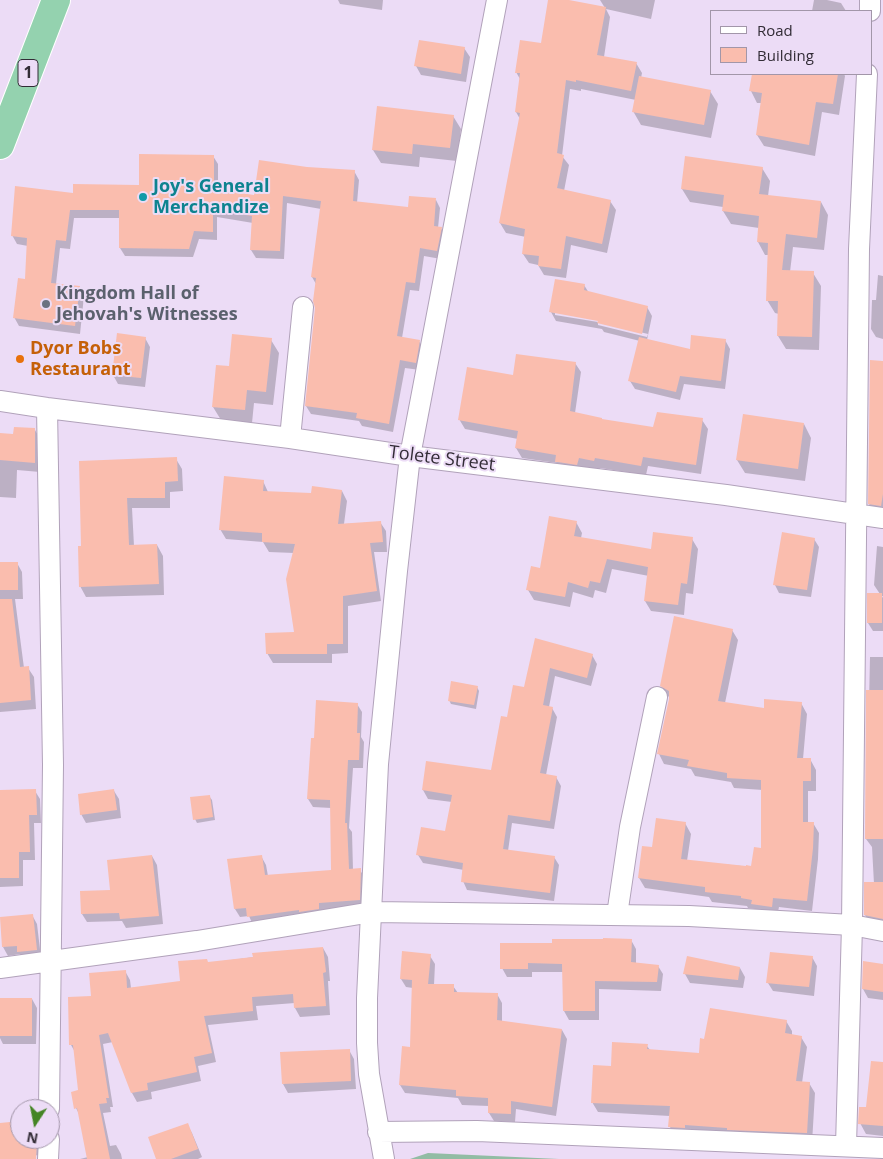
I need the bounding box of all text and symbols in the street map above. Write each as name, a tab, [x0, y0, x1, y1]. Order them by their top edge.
legend	[710, 10, 873, 75]
text: Road	[757, 20, 793, 40]
text: Building	[757, 45, 814, 65]
road number: 1	[18, 59, 38, 86]
place label: Joy's General Merchandize	[153, 176, 269, 218]
marker: Joy's General Merchandize	[137, 191, 149, 203]
place label: Kingdom Hall of Jehovah's Witnesses	[56, 283, 238, 326]
marker: Kingdom Hall of Jehovah's Witnesses	[40, 298, 52, 310]
place label: Dyor Bobs Restaurant	[30, 338, 131, 380]
marker: Dyor Bobs Restaurant	[14, 353, 26, 365]
street label: Tolete Street	[388, 442, 496, 476]
north arrow	[10, 1099, 60, 1149]
text: N	[25, 1128, 40, 1149]

